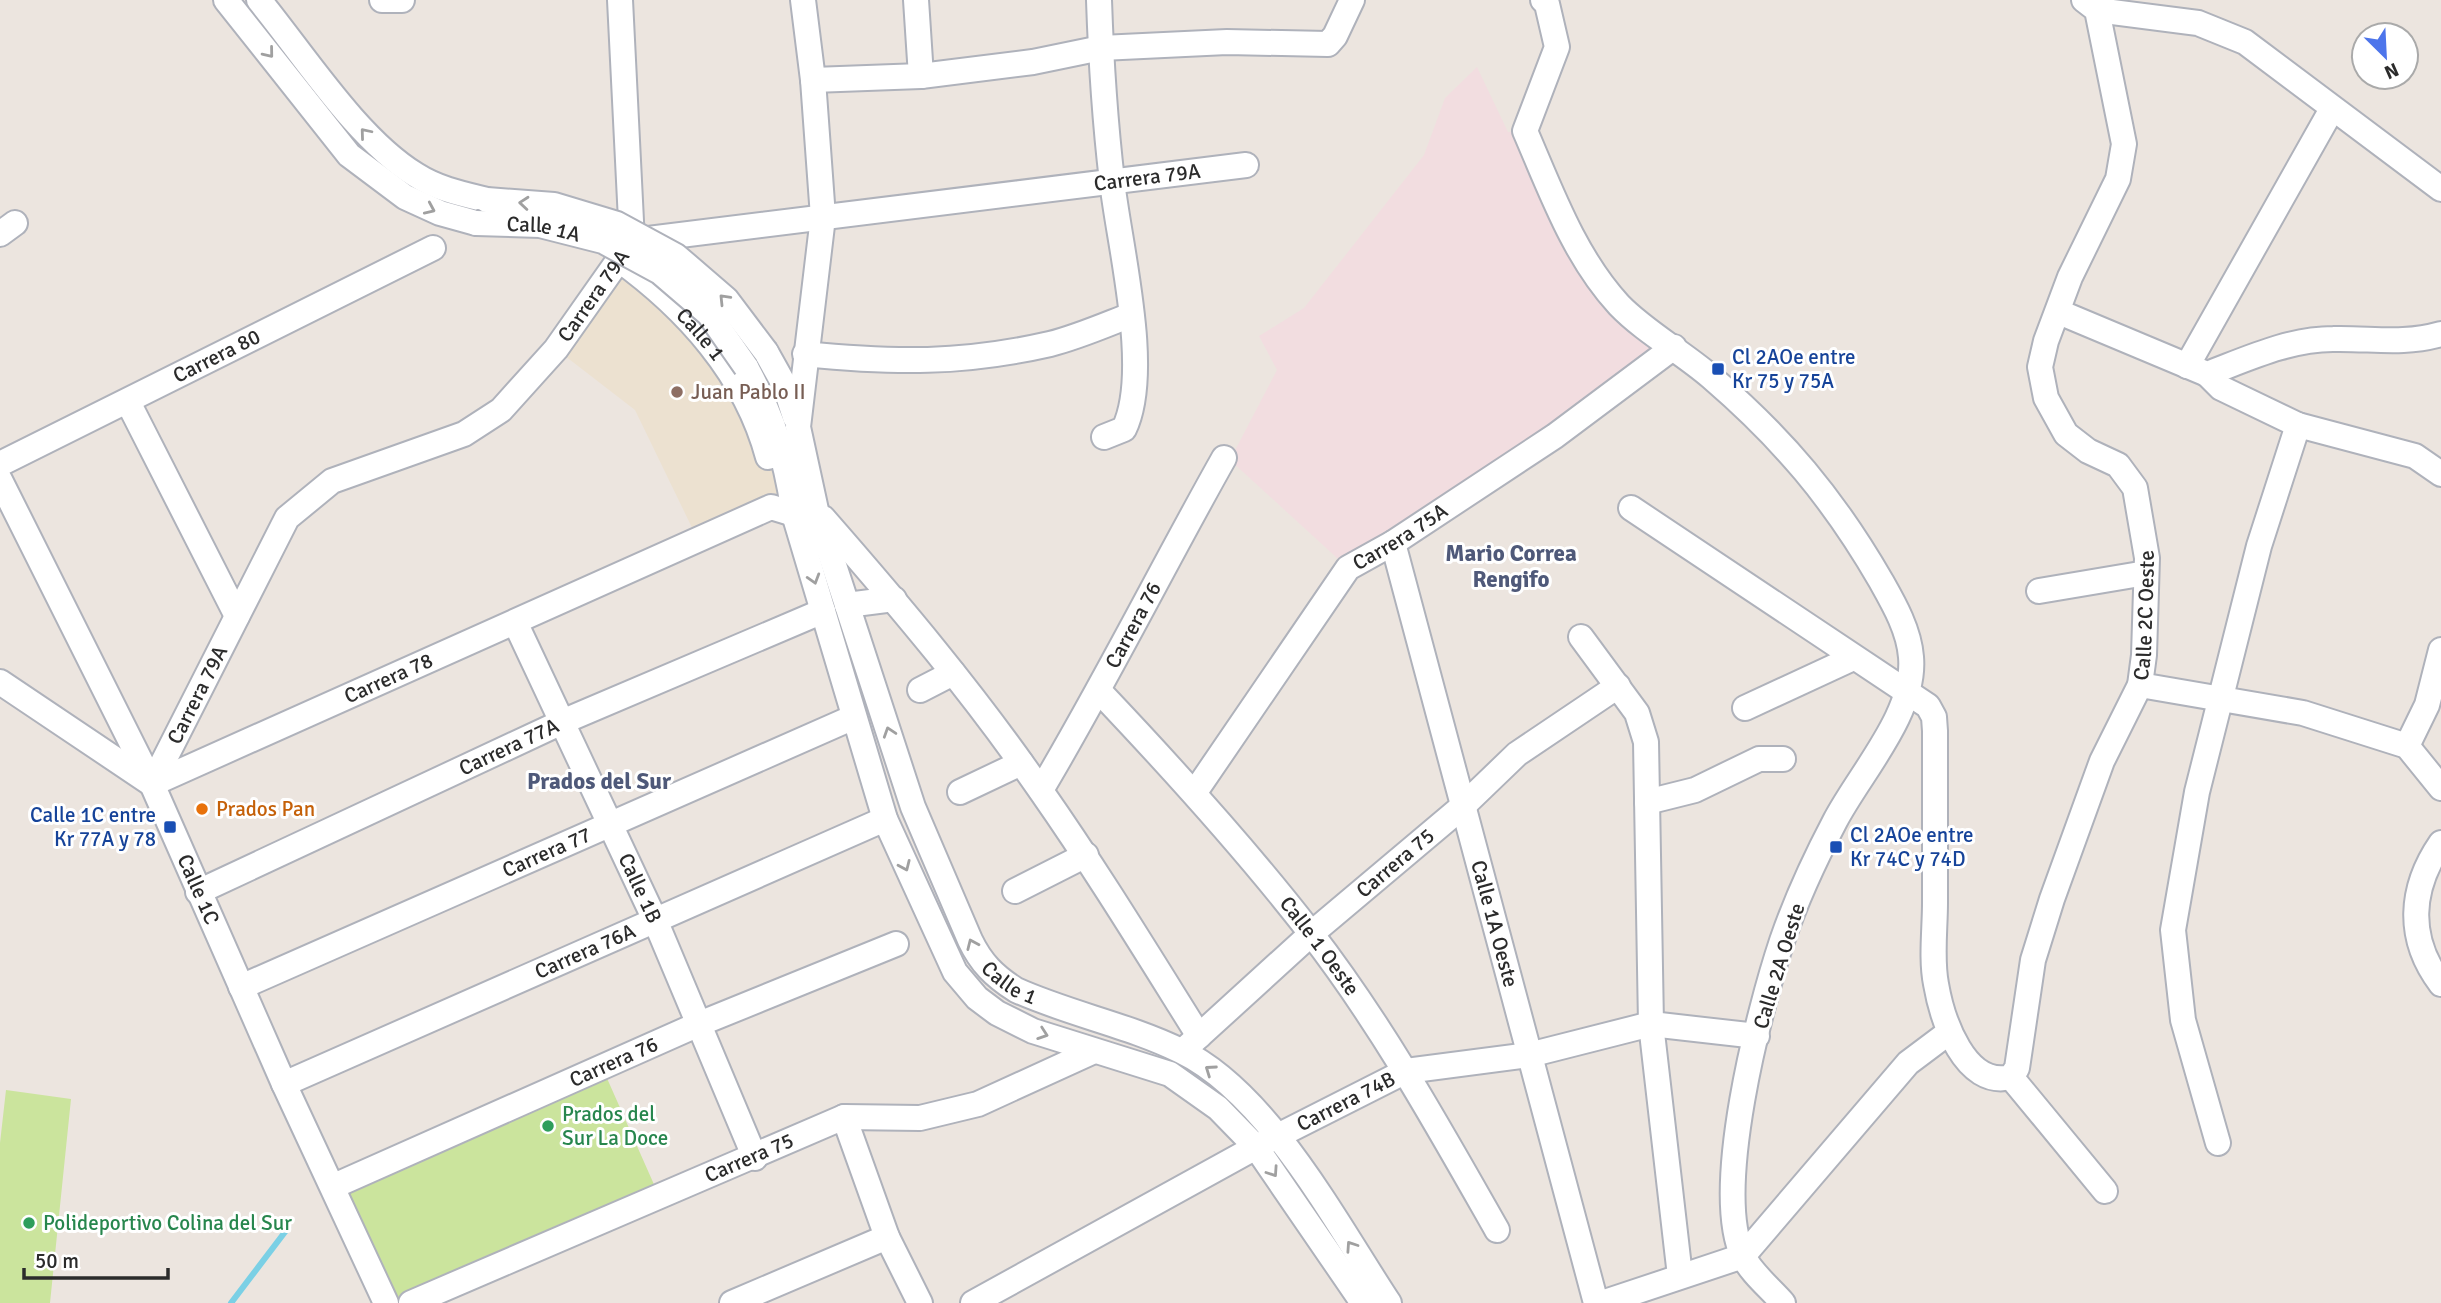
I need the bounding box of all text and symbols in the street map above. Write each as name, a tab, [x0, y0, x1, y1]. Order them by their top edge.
north arrow	[2350, 21, 2420, 91]
one-way arrow	[261, 45, 274, 57]
text: N	[2381, 57, 2402, 84]
one-way arrow	[361, 129, 374, 141]
street label: Carrera 79A	[1092, 158, 1202, 197]
one-way arrow	[518, 196, 529, 211]
one-way arrow	[423, 201, 435, 215]
street label: Calle 1A	[506, 211, 583, 248]
street label: Carrera 79A	[552, 244, 635, 347]
one-way arrow	[719, 294, 732, 307]
street label: Calle 1	[671, 302, 730, 366]
street label: Carrera 80	[169, 323, 265, 389]
place label: Cl 2AOe entre Kr 75 y 75A	[1732, 344, 1855, 394]
marker: Cl 2AOe entre Kr 75 y 75A	[1710, 361, 1726, 377]
place label: Juan Pablo II	[691, 379, 806, 405]
marker: Juan Pablo II	[669, 384, 685, 400]
street label: Carrera 75A	[1348, 497, 1453, 576]
district label: Mario Correa Rengifo	[1445, 539, 1577, 594]
street label: Calle 2C Oeste	[2128, 548, 2160, 682]
one-way arrow	[805, 573, 820, 585]
street label: Carrera 76	[1099, 577, 1167, 673]
street label: Carrera 79A	[161, 641, 233, 749]
street label: Carrera 78	[340, 647, 437, 709]
street label: Carrera 77A	[455, 712, 563, 781]
one-way arrow	[882, 727, 897, 739]
district label: Prados del Sur	[527, 767, 672, 796]
place label: Prados Pan	[216, 796, 315, 822]
marker: Prados Pan	[194, 801, 210, 817]
place label: Calle 1C entre Kr 77A y 78	[30, 802, 156, 852]
marker: Calle 1C entre Kr 77A y 78	[162, 819, 178, 835]
street label: Carrera 77	[498, 821, 595, 883]
place label: Cl 2AOe entre Kr 74C y 74D	[1850, 822, 1973, 872]
street label: Carrera 75	[1351, 823, 1440, 903]
marker: Cl 2AOe entre Kr 74C y 74D	[1828, 839, 1844, 855]
street label: Calle 1B	[612, 849, 668, 927]
street label: Calle 1C	[172, 850, 225, 929]
street label: Calle 1A Oeste	[1465, 857, 1524, 990]
one-way arrow	[897, 858, 911, 871]
street label: Calle 1 Oeste	[1274, 891, 1365, 1001]
street label: Calle 2A Oeste	[1748, 900, 1810, 1032]
street label: Carrera 76A	[531, 918, 639, 985]
one-way arrow	[966, 939, 980, 951]
street label: Calle 1	[976, 955, 1041, 1010]
one-way arrow	[1037, 1026, 1049, 1040]
street label: Carrera 76	[565, 1031, 662, 1093]
one-way arrow	[1205, 1066, 1218, 1078]
street label: Carrera 74B	[1292, 1066, 1400, 1137]
place label: Prados del Sur La Doce	[562, 1101, 668, 1151]
marker: Prados del Sur La Doce	[540, 1118, 556, 1134]
street label: Carrera 75	[701, 1127, 798, 1188]
one-way arrow	[1265, 1164, 1277, 1177]
place label: Polideportivo Colina del Sur	[43, 1210, 292, 1236]
marker: Polideportivo Colina del Sur	[21, 1215, 37, 1231]
scale bar	[24, 1236, 168, 1280]
one-way arrow	[1347, 1241, 1359, 1254]
text: 50 m	[35, 1248, 79, 1274]

